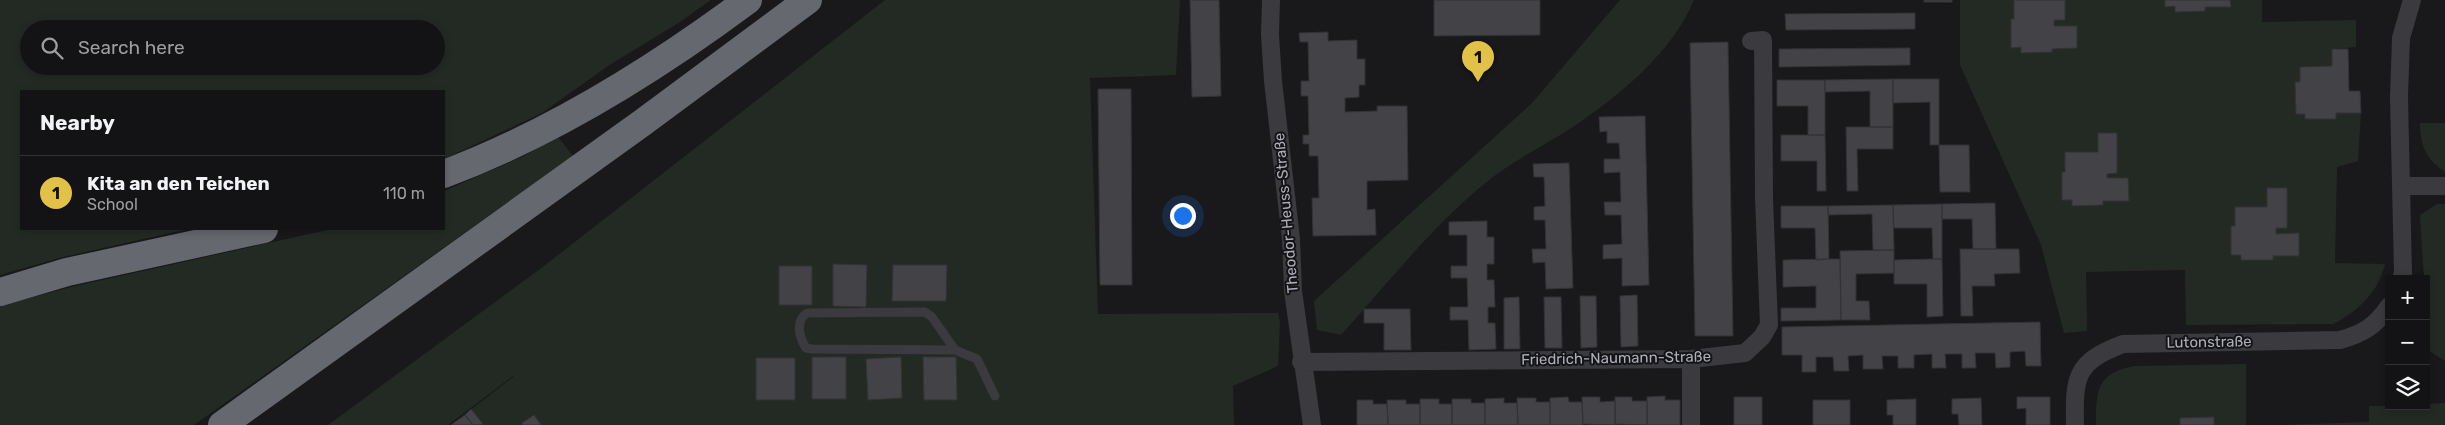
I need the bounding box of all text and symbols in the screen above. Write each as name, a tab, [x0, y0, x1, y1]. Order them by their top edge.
search box	[20, 20, 445, 75]
icon: search	[38, 34, 66, 62]
text: Search here	[78, 36, 185, 59]
pin: 1	[1462, 41, 1494, 82]
text: Nearby	[40, 110, 115, 135]
street label: Theodor-Heuss-Straße	[1270, 132, 1302, 294]
text: Kita an den Teichen	[87, 172, 270, 195]
text: 1	[52, 184, 60, 203]
text: 110 m	[383, 184, 425, 203]
text: School	[87, 195, 138, 214]
your location	[1170, 203, 1196, 229]
map controls	[2385, 275, 2430, 410]
button: +	[2385, 275, 2430, 320]
button: −	[2385, 320, 2430, 365]
street label: Lutonstraße	[2166, 332, 2252, 352]
street label: Friedrich-Naumann-Straße	[1521, 347, 1711, 369]
button: layers	[2385, 365, 2430, 410]

